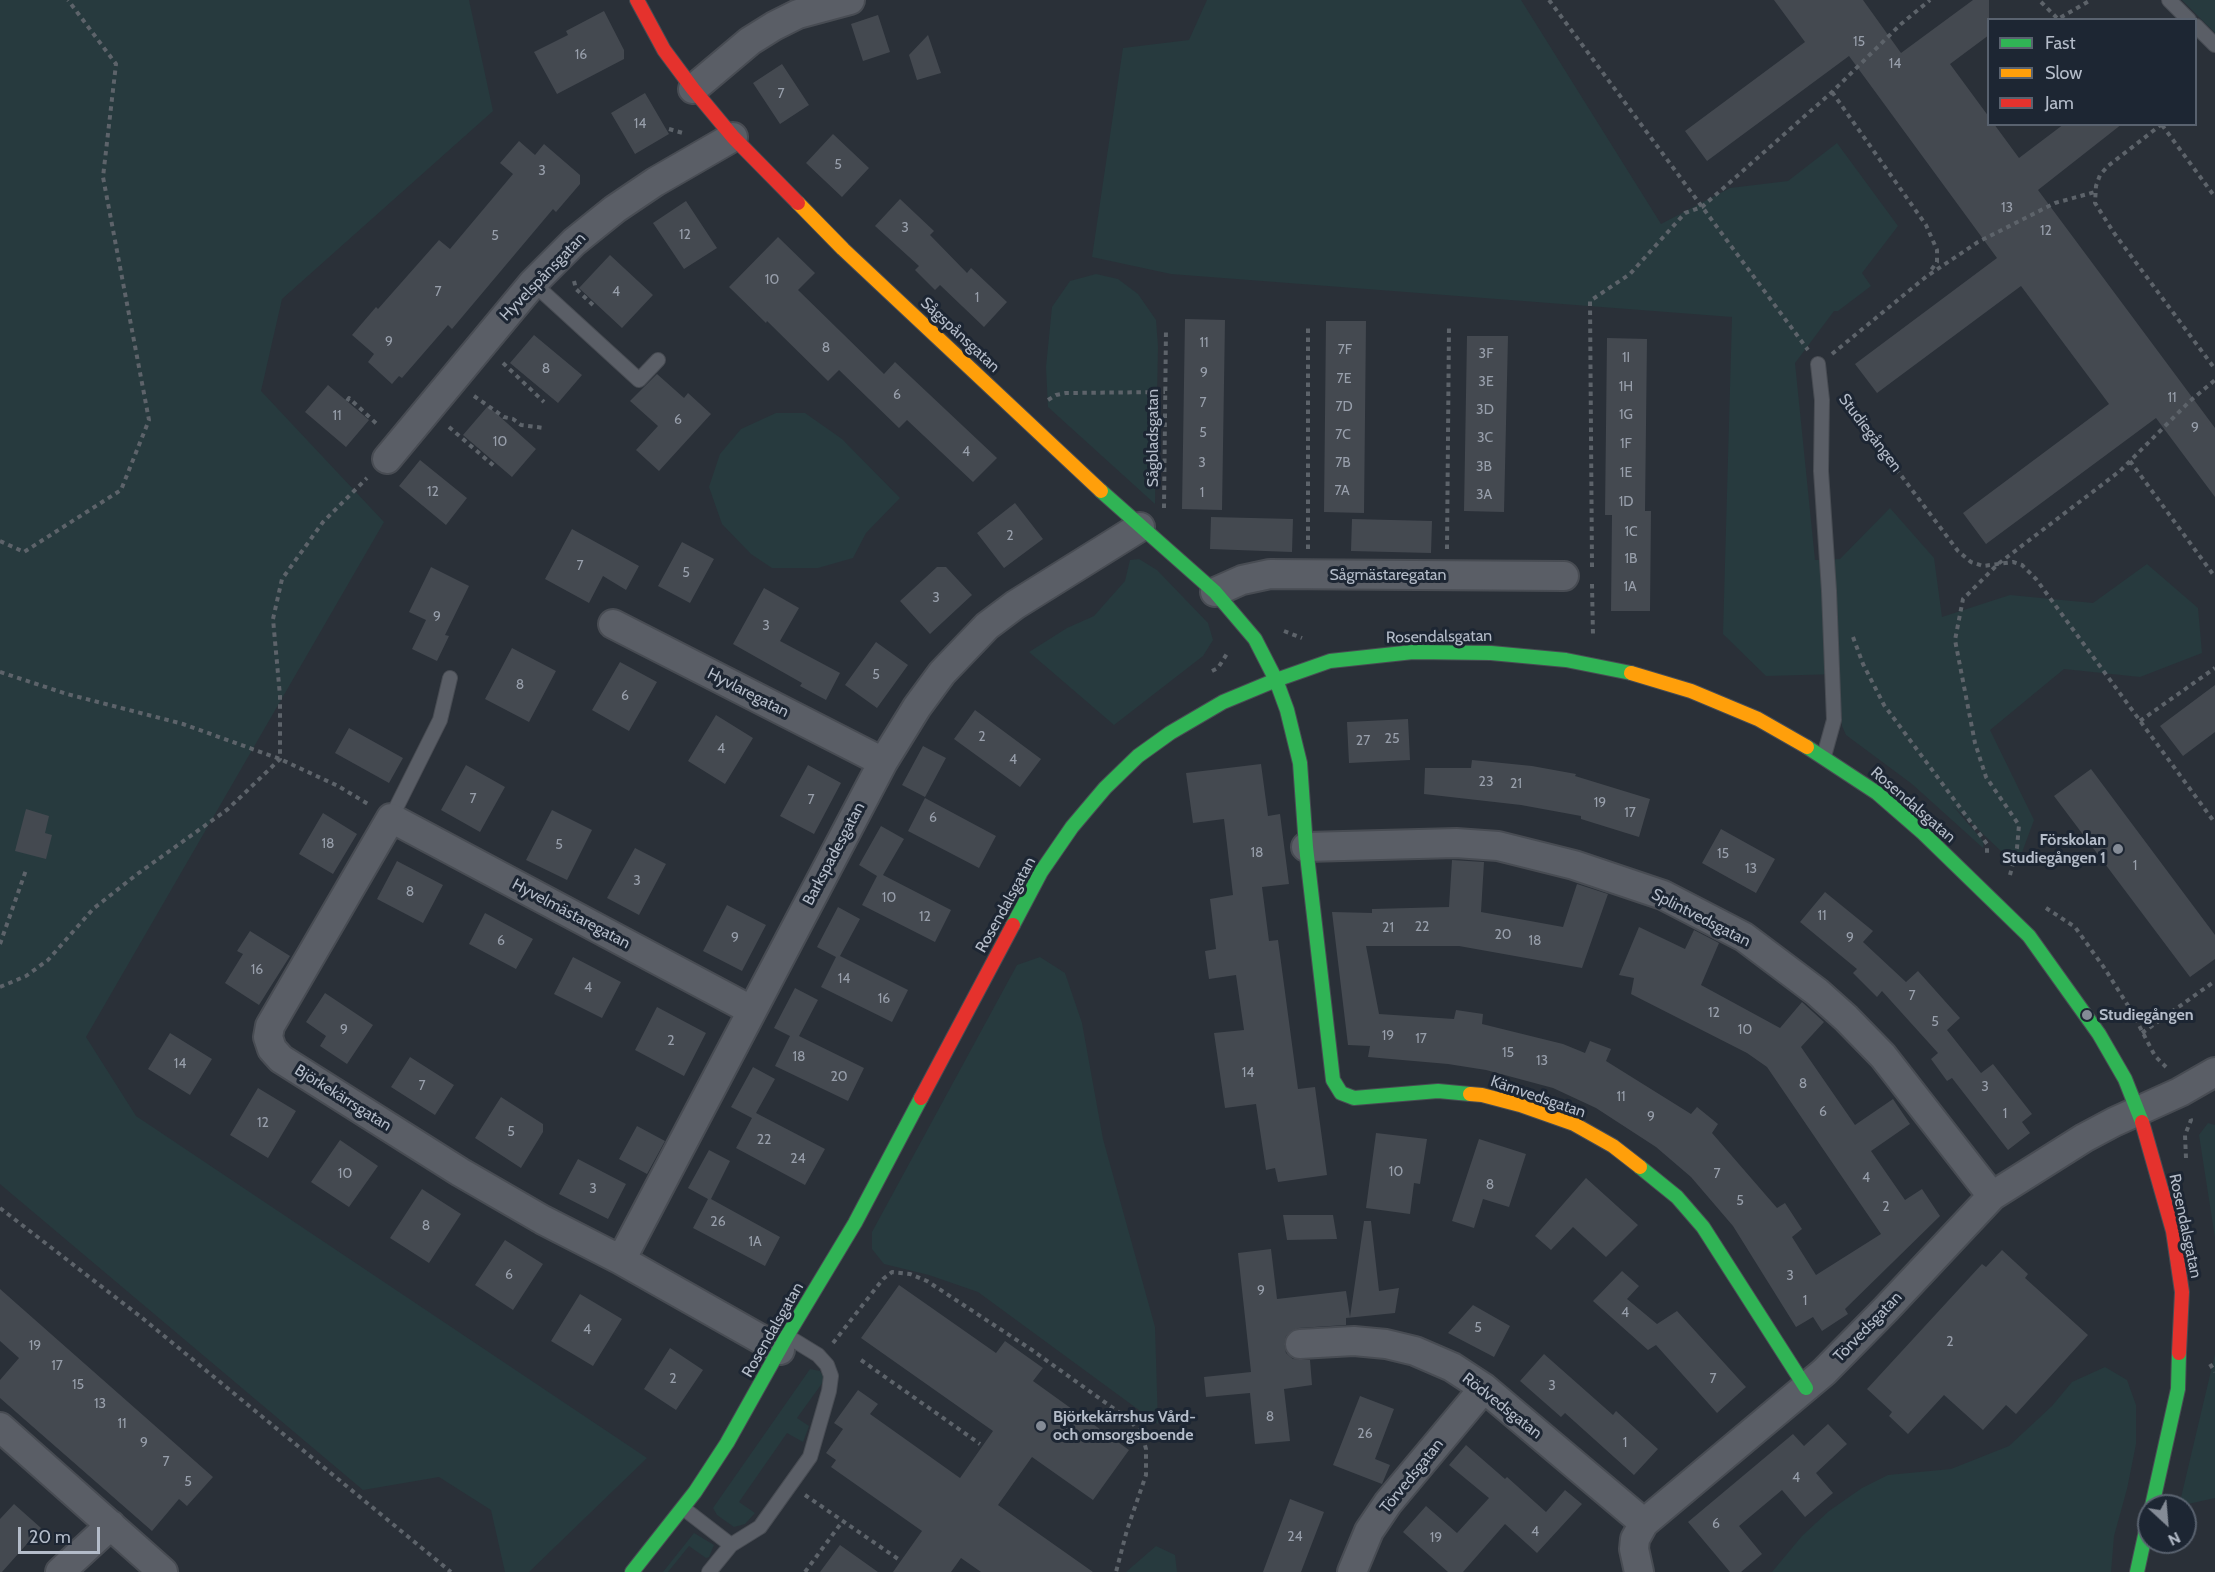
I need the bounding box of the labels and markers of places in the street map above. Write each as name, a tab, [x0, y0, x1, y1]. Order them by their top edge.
place label: Förskolan Studiegången 1	[2002, 830, 2106, 868]
marker: Förskolan Studiegången 1	[2111, 842, 2125, 856]
place label: Studiegången	[2099, 1005, 2193, 1025]
marker: Studiegången	[2080, 1008, 2094, 1022]
place label: Björkekärrshus Vård- och omsorgsboende	[1053, 1407, 1196, 1445]
marker: Björkekärrshus Vård- och omsorgsboende	[1034, 1419, 1048, 1433]

